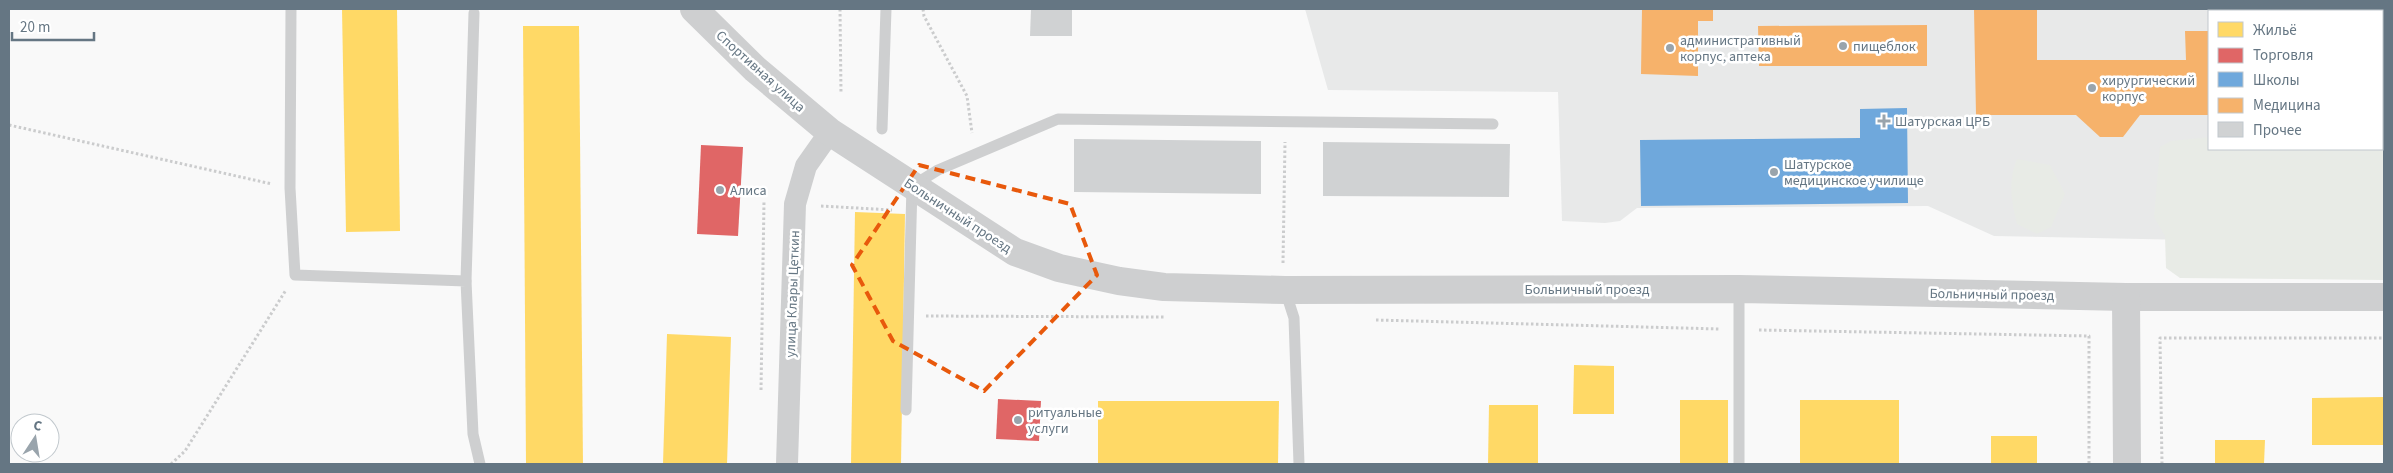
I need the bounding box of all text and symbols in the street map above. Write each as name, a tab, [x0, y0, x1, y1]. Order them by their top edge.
scale bar	[12, 10, 95, 42]
legend	[2208, 10, 2383, 150]
text: 20 m	[20, 17, 50, 38]
text: Жильё	[2253, 20, 2297, 41]
street label: Спортивная улица	[711, 26, 809, 117]
place label: административный корпус, аптека	[1680, 31, 1801, 67]
place label: пищеблок	[1853, 37, 1916, 57]
marker: пищеблок	[1837, 40, 1849, 52]
marker: административный корпус, аптека	[1664, 42, 1676, 54]
text: Торговля	[2253, 45, 2313, 66]
text: Школы	[2253, 70, 2300, 91]
place label: хирургический корпус	[2102, 71, 2195, 107]
marker: хирургический корпус	[2086, 82, 2098, 94]
text: Медицина	[2253, 95, 2321, 116]
place label: Шатурская ЦРБ	[1895, 112, 1990, 132]
marker: Шатурская ЦРБ	[1877, 114, 1891, 128]
text: Прочее	[2253, 120, 2302, 141]
place label: Шатурское медицинское училище	[1784, 155, 1924, 191]
marker: Шатурское медицинское училище	[1768, 166, 1780, 178]
street label: Больничный проезд	[900, 173, 1016, 259]
place label: Алиса	[730, 181, 767, 201]
marker: Алиса	[714, 184, 726, 196]
street label: улица Клары Цеткин	[781, 230, 805, 358]
street label: Больничный проезд	[1525, 280, 1650, 300]
street label: Больничный проезд	[1929, 284, 2055, 306]
place label: ритуальные услуги	[1028, 403, 1102, 439]
north arrow	[10, 413, 60, 463]
marker: ритуальные услуги	[1012, 414, 1024, 426]
text: С	[31, 416, 44, 437]

